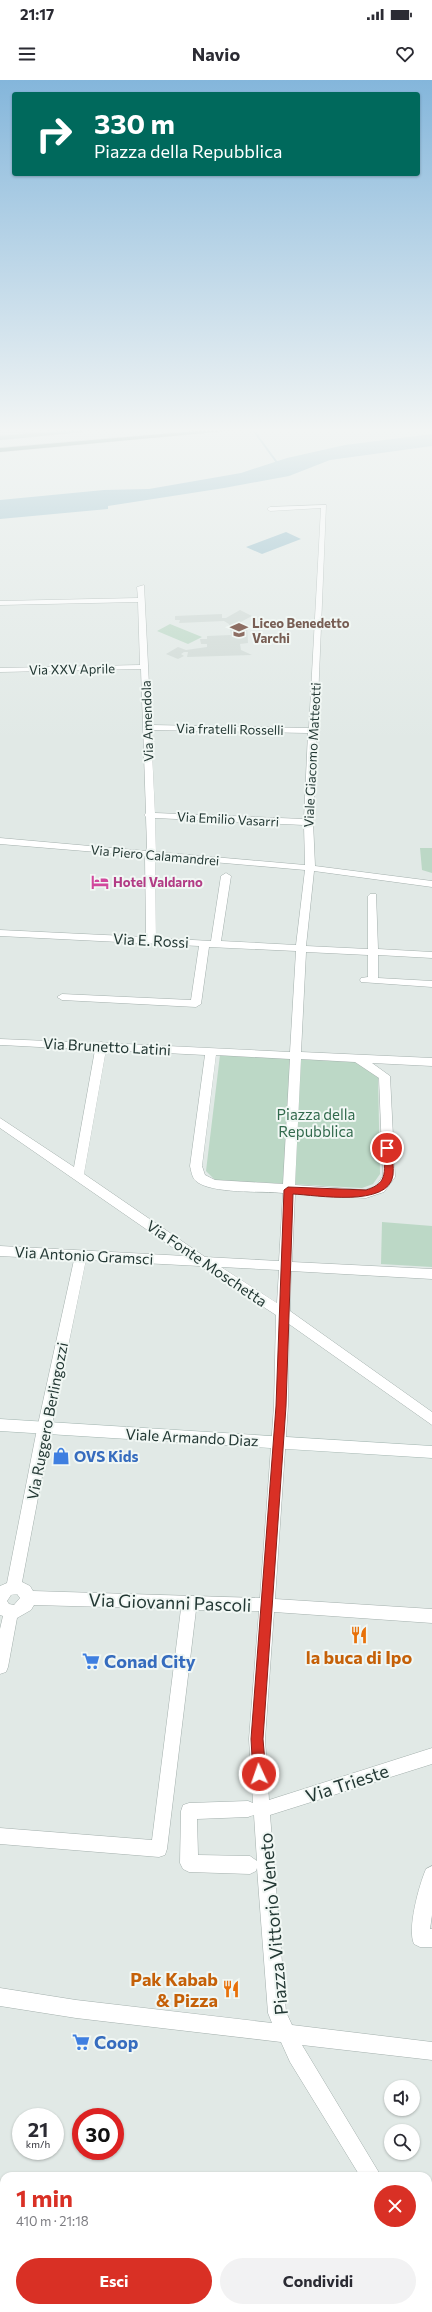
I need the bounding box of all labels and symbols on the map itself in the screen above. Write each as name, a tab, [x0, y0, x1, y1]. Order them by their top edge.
place label: Liceo Benedetto Varchi	[252, 615, 350, 646]
school or university icon: Liceo Benedetto Varchi	[229, 620, 249, 640]
street label: Via XXV Aprile	[29, 660, 115, 678]
street label: Via Amendola	[138, 680, 156, 762]
street label: Viale Giacomo Matteotti	[300, 682, 324, 828]
street label: Via fratelli Rosselli	[176, 720, 284, 738]
street label: Via Emilio Vasarri	[176, 808, 280, 830]
street label: Via Piero Calamandrei	[90, 841, 220, 869]
hotel icon: Hotel Valdarno	[90, 872, 110, 892]
place label: Hotel Valdarno	[113, 874, 203, 890]
street label: Via E. Rossi	[113, 929, 189, 951]
street label: Via Brunetto Latini	[42, 1034, 172, 1058]
park label: Piazza della Repubblica	[277, 1105, 355, 1140]
pin	[370, 1131, 404, 1165]
street label: Via Fonte Moschetta	[143, 1216, 271, 1310]
street label: Via Antonio Gramsci	[14, 1242, 154, 1268]
street label: Via Ruggero Berlingozzi	[23, 1341, 71, 1501]
street label: Viale Armando Diaz	[125, 1425, 259, 1449]
shop icon: OVS Kids	[51, 1446, 71, 1466]
place label: OVS Kids	[74, 1447, 139, 1465]
street label: Via Giovanni Pascoli	[88, 1588, 252, 1616]
restaurant icon: la buca di Ipo	[349, 1625, 369, 1645]
place label: la buca di Ipo	[306, 1646, 412, 1668]
place label: Conad City	[104, 1650, 196, 1672]
supermarket icon: Conad City	[81, 1651, 101, 1671]
position arrow	[238, 1753, 280, 1795]
street label: Via Trieste	[303, 1759, 391, 1807]
street label: Piazza Vittorio Veneto	[254, 1832, 292, 2016]
place label: Pak Kabab & Pizza	[130, 1968, 218, 2011]
restaurant icon: Pak Kabab & Pizza	[221, 1979, 241, 1999]
place label: Coop	[94, 2031, 139, 2053]
supermarket icon: Coop	[71, 2032, 91, 2052]
speed limit sign: 30	[72, 2108, 124, 2160]

